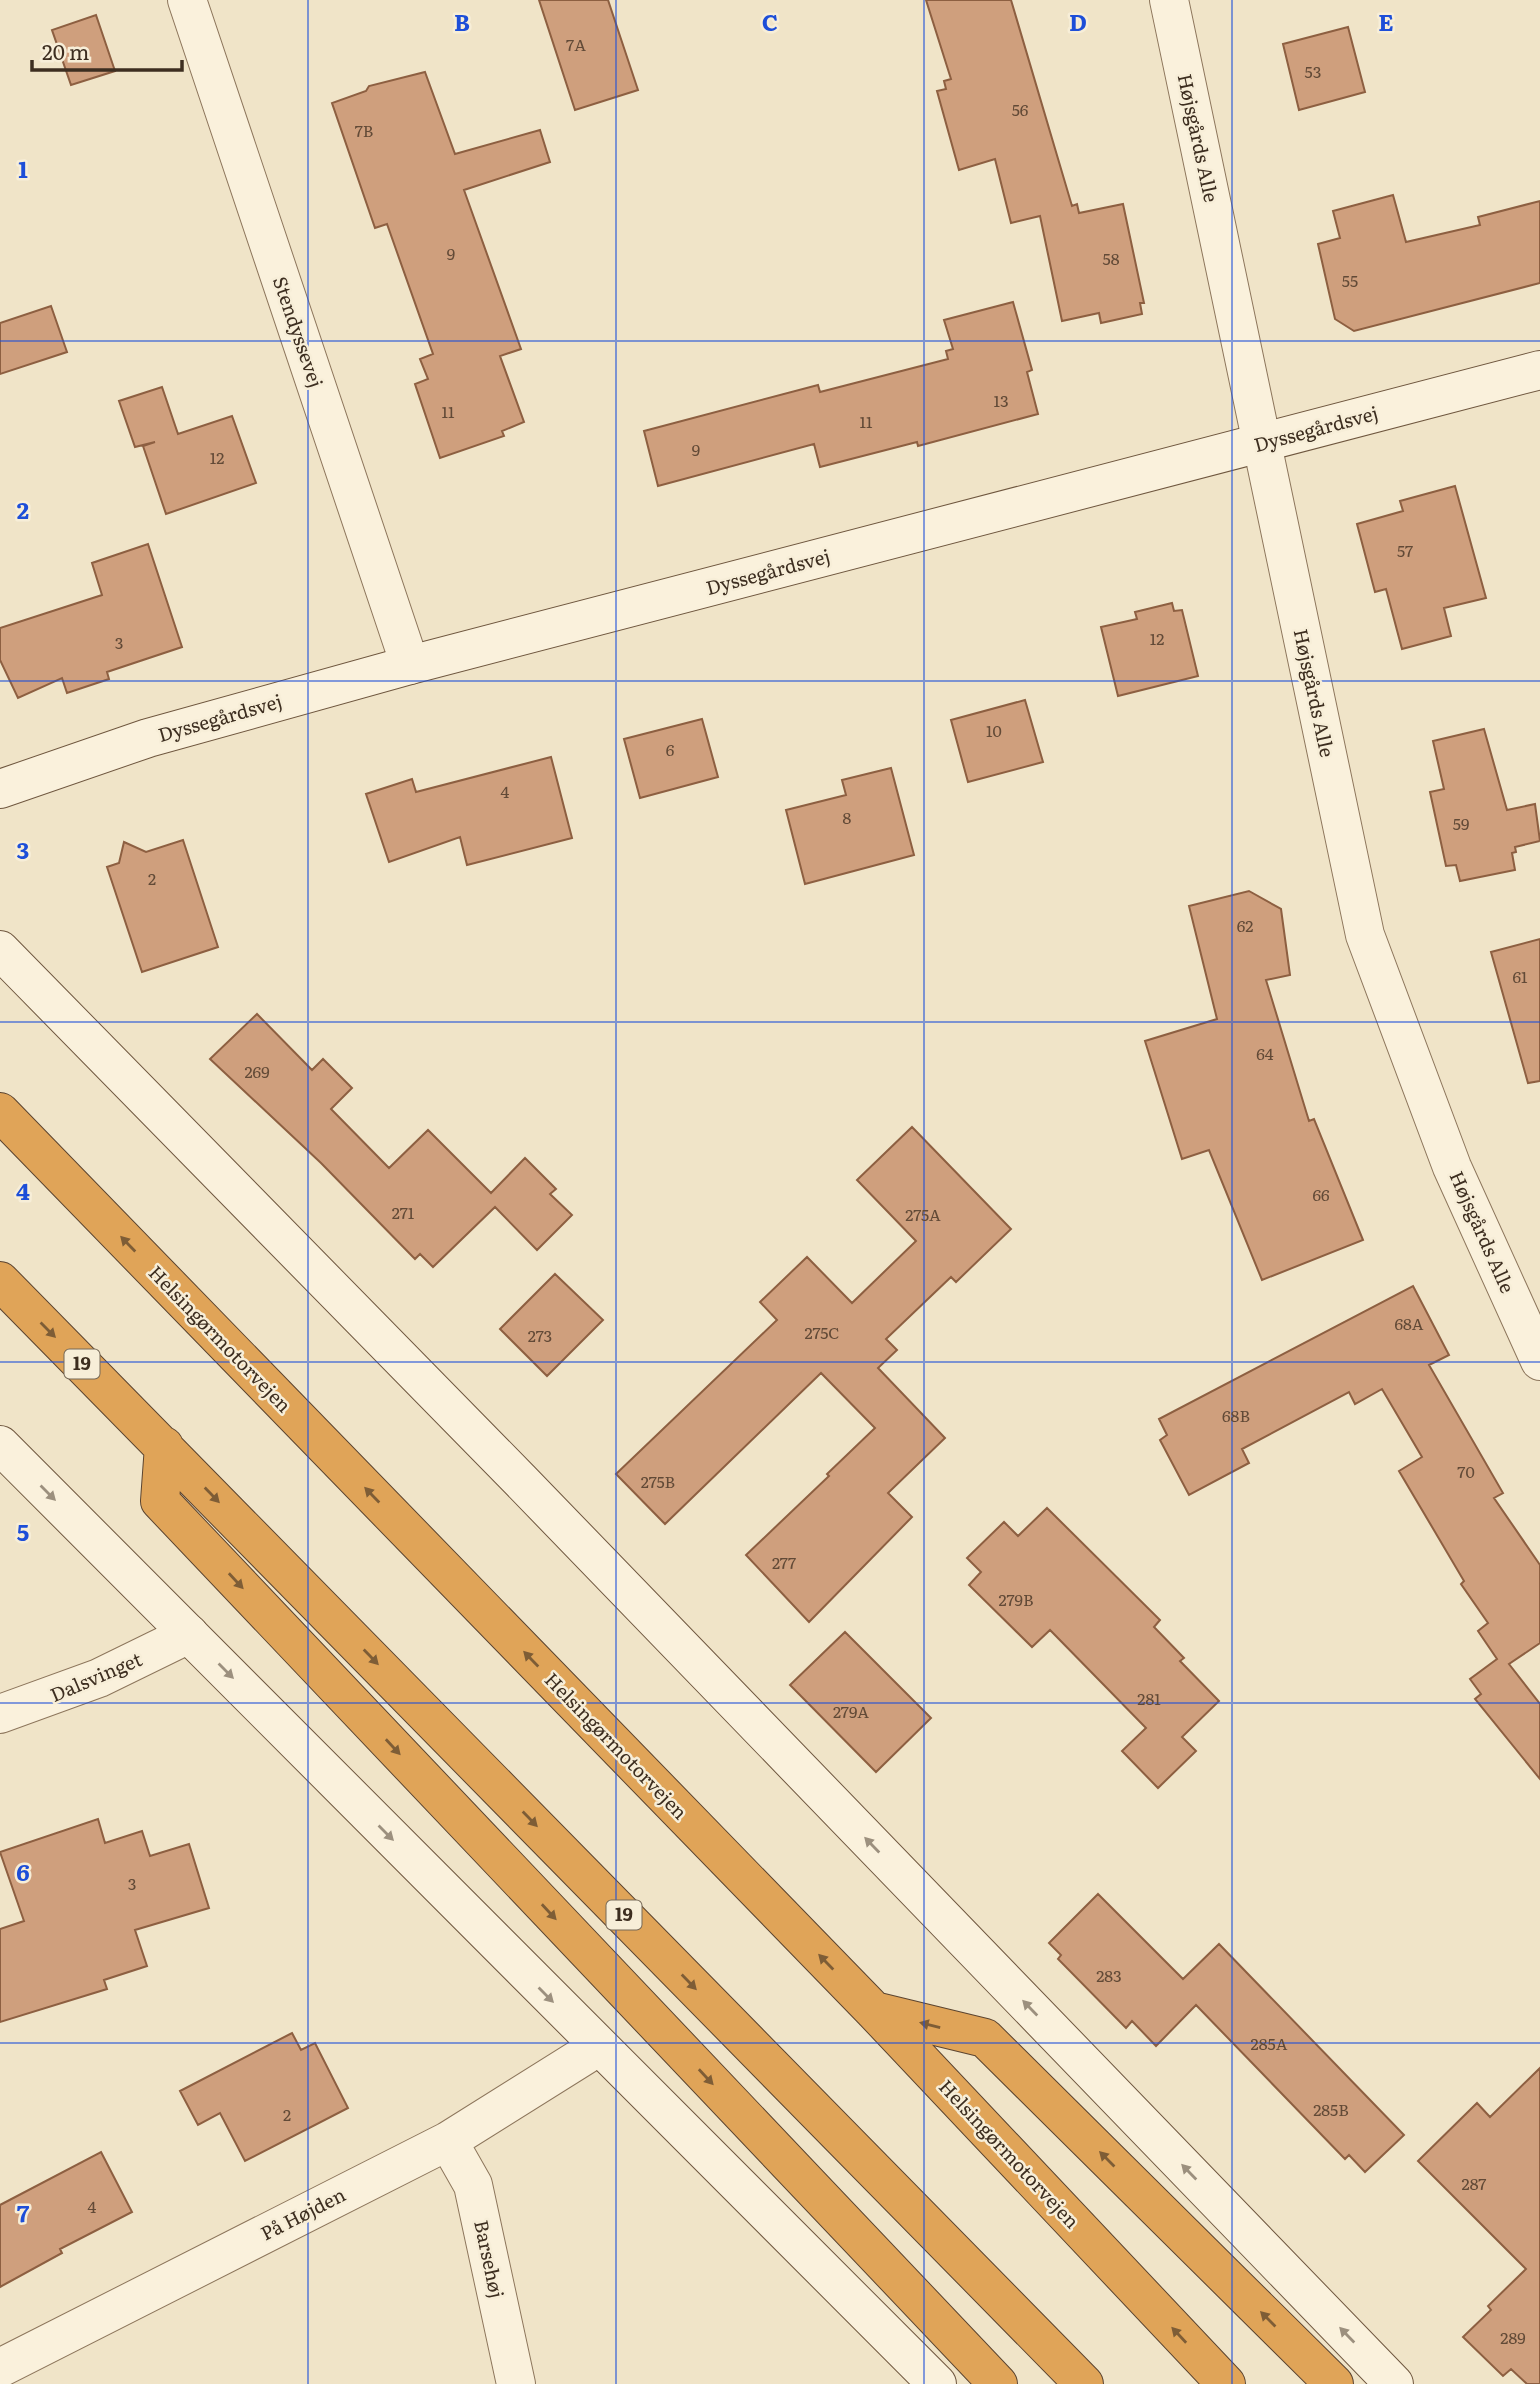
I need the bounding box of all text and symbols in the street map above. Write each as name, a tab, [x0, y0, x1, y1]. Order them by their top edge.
text: B	[454, 4, 470, 38]
text: C	[762, 4, 778, 38]
text: D	[1069, 4, 1087, 38]
text: E	[1378, 4, 1394, 38]
scale bar	[32, 28, 182, 72]
house number: 7A	[566, 32, 586, 56]
text: 20 m	[42, 35, 89, 66]
house number: 53	[1305, 59, 1321, 83]
street label: Højsgårds Alle	[1172, 71, 1226, 205]
house number: 56	[1012, 97, 1029, 121]
house number: 7B	[355, 118, 373, 142]
text: 1	[18, 151, 28, 185]
house number: 9	[447, 241, 455, 265]
house number: 58	[1103, 246, 1120, 270]
house number: 55	[1342, 268, 1358, 292]
street label: Stendyssevej	[267, 272, 331, 391]
house number: 13	[993, 388, 1009, 412]
street label: Dyssegårdsvej	[1250, 398, 1381, 458]
house number: 11	[441, 399, 455, 423]
house number: 11	[859, 409, 873, 433]
house number: 9	[692, 437, 700, 461]
house number: 12	[210, 445, 224, 469]
text: 2	[17, 492, 29, 526]
house number: 57	[1397, 538, 1413, 562]
street label: Dyssegårdsvej	[702, 541, 833, 601]
house number: 12	[1150, 626, 1164, 650]
street label: Højsgårds Alle	[1288, 626, 1342, 760]
house number: 3	[115, 630, 123, 654]
street label: Dyssegårdsvej	[155, 686, 285, 748]
house number: 10	[986, 718, 1002, 742]
house number: 6	[666, 737, 675, 761]
house number: 4	[501, 779, 510, 803]
house number: 8	[843, 805, 852, 829]
house number: 59	[1453, 811, 1469, 835]
text: 3	[17, 832, 29, 866]
house number: 2	[148, 866, 156, 890]
house number: 62	[1237, 913, 1253, 937]
house number: 61	[1512, 964, 1528, 988]
house number: 64	[1256, 1041, 1274, 1065]
house number: 269	[244, 1059, 270, 1083]
street label: Højsgårds Alle	[1443, 1166, 1522, 1297]
text: 4	[16, 1173, 30, 1207]
house number: 66	[1312, 1182, 1330, 1206]
house number: 271	[392, 1200, 415, 1224]
house number: 275A	[905, 1202, 941, 1226]
one-way arrow	[120, 1236, 137, 1253]
street label: Helsingørmotorvejen	[143, 1259, 298, 1418]
house number: 68A	[1394, 1311, 1424, 1335]
house number: 275C	[805, 1320, 839, 1344]
one-way arrow	[40, 1321, 57, 1338]
house number: 273	[528, 1323, 552, 1347]
road number: 19	[64, 1350, 100, 1378]
house number: 68B	[1222, 1403, 1250, 1427]
house number: 70	[1457, 1459, 1475, 1483]
house number: 275B	[641, 1469, 675, 1493]
one-way arrow	[40, 1484, 57, 1501]
one-way arrow	[203, 1486, 220, 1503]
one-way arrow	[364, 1487, 381, 1504]
text: 5	[17, 1514, 29, 1548]
house number: 277	[772, 1550, 796, 1574]
one-way arrow	[228, 1573, 245, 1590]
house number: 279B	[999, 1587, 1034, 1611]
street label: Dalsvinget	[45, 1644, 146, 1708]
one-way arrow	[362, 1648, 378, 1665]
one-way arrow	[523, 1650, 540, 1667]
one-way arrow	[218, 1662, 234, 1679]
street label: Helsingørmotorvejen	[539, 1666, 694, 1825]
house number: 281	[1137, 1686, 1161, 1710]
house number: 279A	[833, 1699, 869, 1723]
one-way arrow	[384, 1738, 401, 1755]
one-way arrow	[522, 1811, 539, 1828]
one-way arrow	[378, 1824, 394, 1841]
one-way arrow	[864, 1836, 881, 1853]
text: 6	[16, 1854, 30, 1888]
house number: 3	[128, 1871, 136, 1895]
road number: 19	[606, 1900, 642, 1929]
one-way arrow	[541, 1903, 558, 1920]
one-way arrow	[819, 1954, 835, 1971]
house number: 283	[1096, 1963, 1122, 1987]
one-way arrow	[681, 1973, 697, 1990]
one-way arrow	[538, 1986, 555, 2003]
one-way arrow	[1023, 2000, 1039, 2017]
one-way arrow	[919, 2019, 941, 2030]
house number: 285A	[1251, 2031, 1288, 2055]
one-way arrow	[698, 2068, 714, 2085]
street label: Helsingørmotorvejen	[933, 2073, 1086, 2234]
house number: 285B	[1313, 2097, 1349, 2121]
house number: 2	[283, 2102, 291, 2126]
one-way arrow	[1098, 2150, 1115, 2167]
one-way arrow	[1180, 2163, 1197, 2180]
house number: 287	[1462, 2171, 1486, 2195]
street label: På Højden	[255, 2180, 350, 2246]
house number: 4	[88, 2194, 97, 2218]
text: 7	[17, 2195, 30, 2229]
street label: Barsehøj	[468, 2217, 512, 2300]
one-way arrow	[1260, 2310, 1277, 2327]
house number: 289	[1500, 2325, 1526, 2349]
one-way arrow	[1171, 2326, 1188, 2343]
one-way arrow	[1339, 2327, 1355, 2344]

